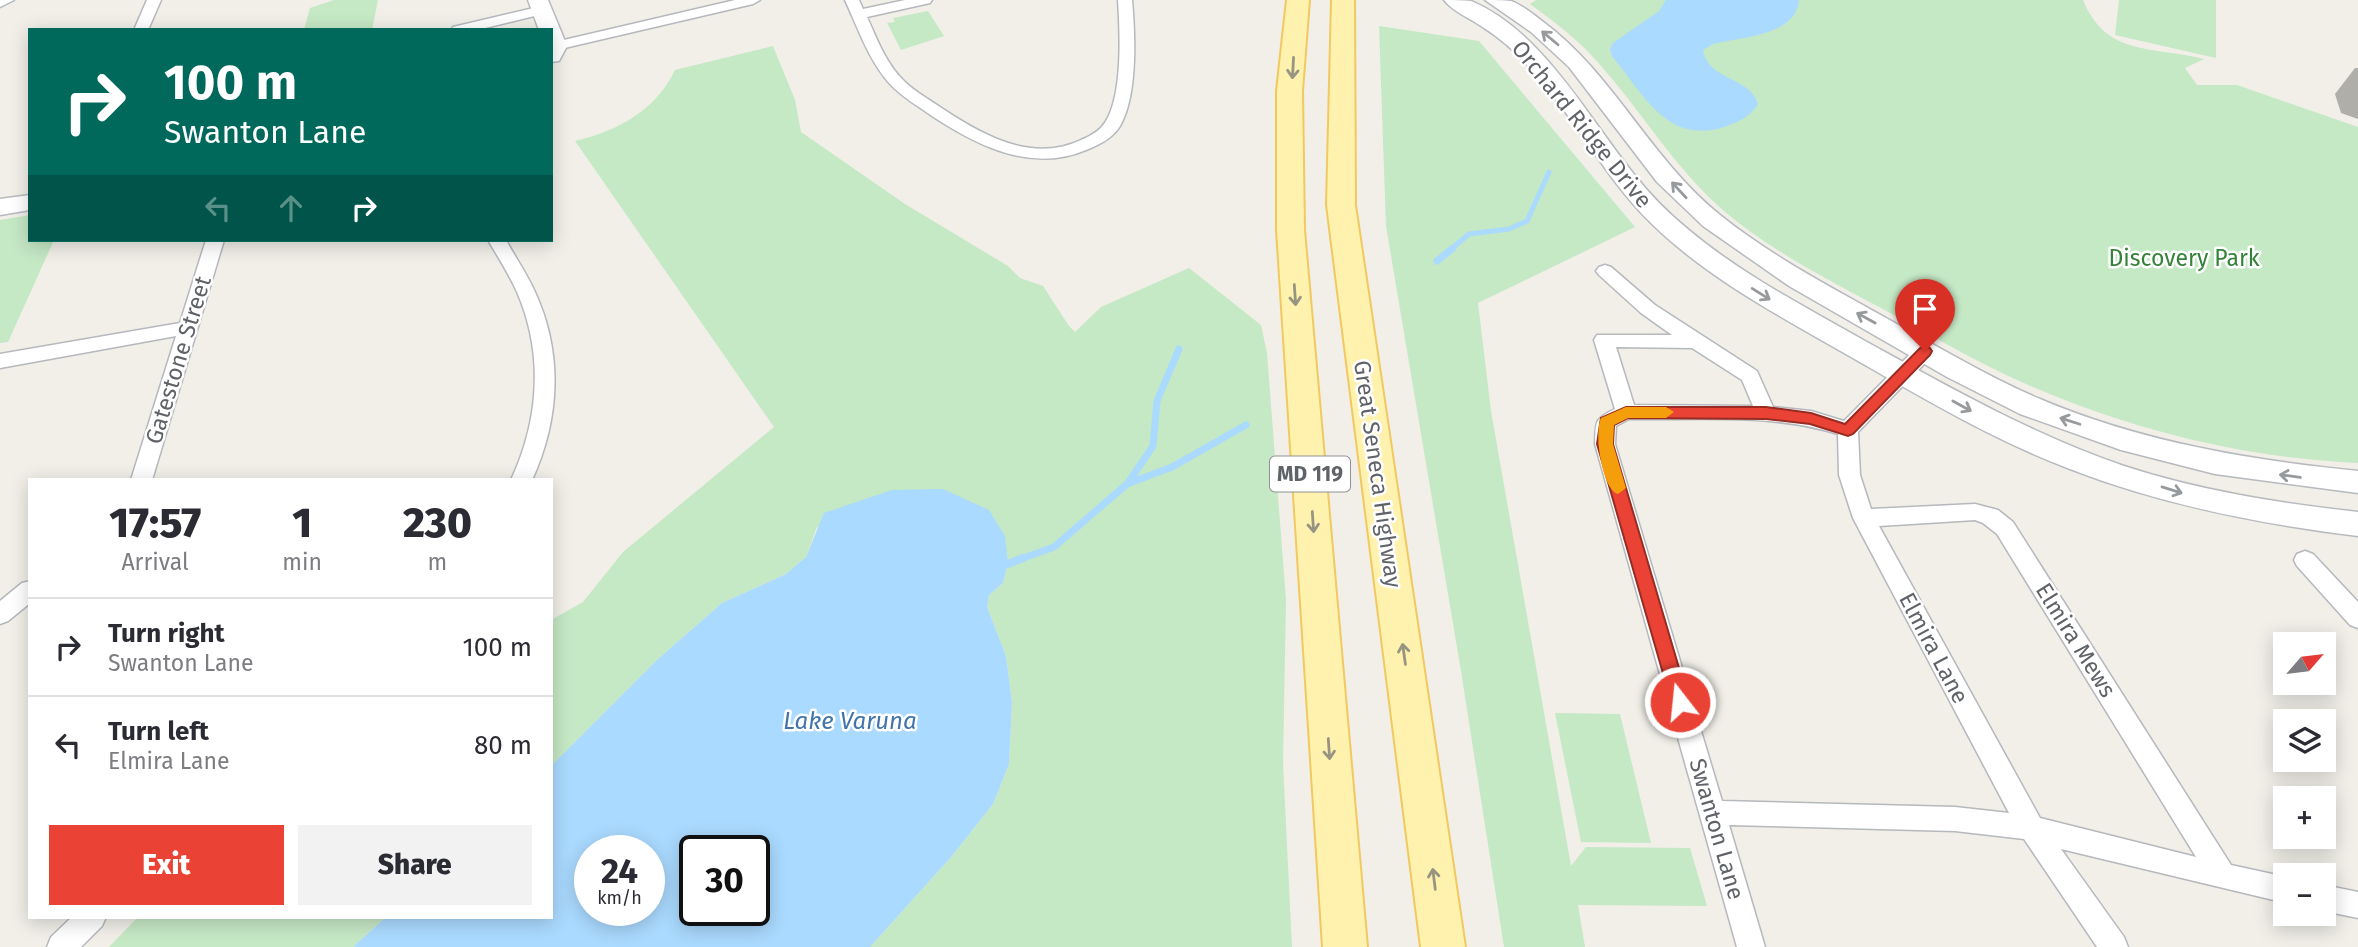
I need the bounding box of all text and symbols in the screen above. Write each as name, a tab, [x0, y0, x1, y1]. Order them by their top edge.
one-way arrow	[1542, 31, 1560, 46]
street label: Orchard Ridge Drive	[1506, 35, 1658, 213]
text: 100 m	[164, 53, 297, 112]
icon: right	[49, 56, 140, 147]
one-way arrow	[1286, 56, 1299, 79]
text: Swanton Lane	[164, 113, 366, 151]
one-way arrow	[1670, 182, 1687, 199]
icon: left	[199, 189, 237, 227]
icon: ahead	[272, 189, 310, 227]
icon: right	[345, 189, 383, 227]
park label: Discovery Park	[2108, 244, 2260, 272]
street label: Gatestone Street	[139, 272, 217, 447]
pin	[1895, 279, 1955, 351]
one-way arrow	[1288, 283, 1301, 306]
one-way arrow	[1751, 287, 1771, 301]
icon: arrive	[1906, 290, 1944, 328]
one-way arrow	[1856, 311, 1876, 325]
street label: Great Seneca Highway	[1348, 358, 1408, 590]
one-way arrow	[1951, 399, 1971, 413]
one-way arrow	[2059, 414, 2081, 426]
road number: MD 119	[1270, 456, 1350, 491]
one-way arrow	[2279, 469, 2302, 482]
one-way arrow	[2161, 485, 2183, 498]
text: 17:57	[109, 498, 201, 548]
text: 1	[292, 498, 312, 548]
text: 230	[403, 498, 472, 548]
one-way arrow	[1307, 510, 1320, 533]
text: Arrival	[121, 548, 189, 576]
text: min	[282, 548, 322, 576]
text: m	[428, 548, 447, 576]
street label: Elmira Mews	[2030, 578, 2122, 702]
street label: Elmira Lane	[1893, 588, 1975, 708]
text: Turn right	[108, 618, 225, 649]
icon: right	[49, 628, 87, 666]
text: 100 m	[463, 632, 532, 663]
north arrow	[2273, 632, 2336, 695]
map controls	[2273, 632, 2336, 926]
one-way arrow	[1397, 643, 1410, 666]
text: Swanton Lane	[108, 649, 253, 677]
position arrow	[1643, 665, 1717, 739]
water label: Lake Varuna	[783, 707, 917, 735]
button: layers	[2273, 709, 2336, 772]
text: Turn left	[108, 716, 209, 747]
icon: left	[49, 726, 87, 764]
text: 80 m	[474, 730, 532, 761]
one-way arrow	[1323, 737, 1336, 760]
text: Elmira Lane	[108, 747, 230, 775]
street label: Swanton Lane	[1683, 755, 1751, 903]
button: +	[2273, 786, 2336, 849]
button: Exit	[49, 825, 284, 905]
button: Share	[298, 825, 532, 905]
speed limit sign: 30	[679, 835, 770, 926]
text: 24	[601, 850, 638, 892]
button: −	[2273, 863, 2336, 926]
one-way arrow	[1427, 868, 1440, 891]
text: km/h	[597, 887, 642, 909]

